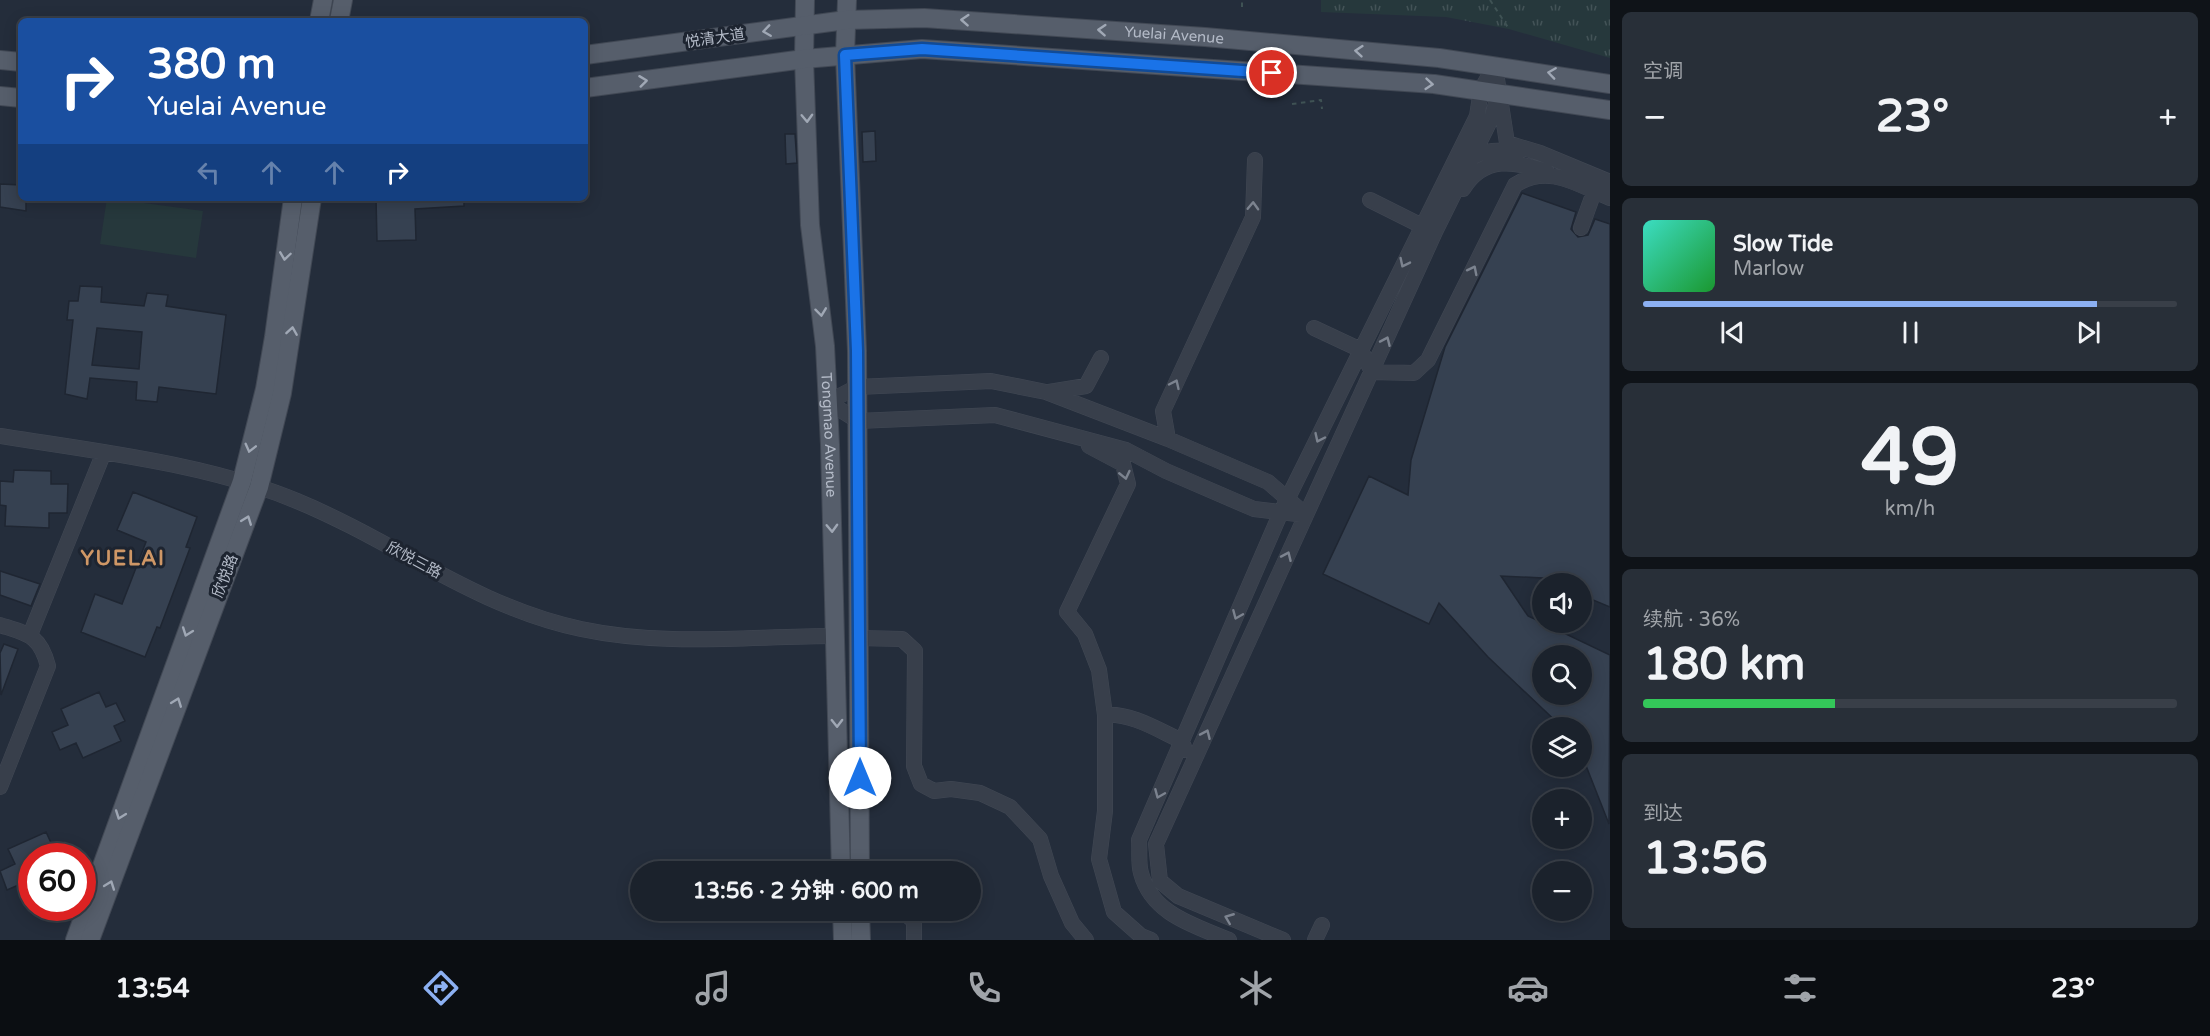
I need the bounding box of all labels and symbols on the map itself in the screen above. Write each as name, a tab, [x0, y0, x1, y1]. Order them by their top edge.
one-way arrow	[960, 14, 969, 27]
one-way arrow	[1097, 23, 1106, 36]
street label: Yuelai Avenue	[1124, 23, 1225, 48]
one-way arrow	[762, 24, 771, 36]
street label: 悦清大道	[684, 25, 746, 51]
one-way arrow	[1354, 45, 1363, 58]
pin	[1246, 47, 1297, 98]
one-way arrow	[1548, 68, 1557, 80]
one-way arrow	[638, 75, 648, 87]
one-way arrow	[1425, 77, 1434, 90]
one-way arrow	[800, 113, 813, 122]
one-way arrow	[1247, 201, 1260, 210]
one-way arrow	[280, 251, 292, 261]
one-way arrow	[1400, 256, 1411, 267]
one-way arrow	[1465, 266, 1477, 277]
one-way arrow	[814, 307, 827, 317]
one-way arrow	[286, 326, 298, 335]
one-way arrow	[1378, 337, 1390, 348]
street label: Tongmao Avenue	[817, 372, 840, 497]
one-way arrow	[1168, 379, 1180, 390]
one-way arrow	[1314, 432, 1326, 443]
one-way arrow	[244, 442, 257, 452]
one-way arrow	[1118, 469, 1131, 479]
one-way arrow	[239, 515, 252, 526]
one-way arrow	[826, 523, 838, 532]
street label: 欣悦三路	[383, 538, 445, 582]
district label: YUELAI	[80, 546, 166, 571]
street label: 欣悦路	[209, 552, 241, 600]
one-way arrow	[1280, 552, 1292, 563]
one-way arrow	[1232, 608, 1244, 619]
one-way arrow	[181, 626, 194, 637]
one-way arrow	[170, 697, 183, 708]
one-way arrow	[831, 718, 843, 727]
one-way arrow	[1199, 730, 1211, 741]
position arrow	[828, 746, 892, 810]
one-way arrow	[1154, 787, 1166, 798]
one-way arrow	[115, 809, 128, 820]
speed limit sign: 60	[18, 843, 96, 921]
one-way arrow	[102, 880, 115, 891]
one-way arrow	[1224, 913, 1235, 925]

